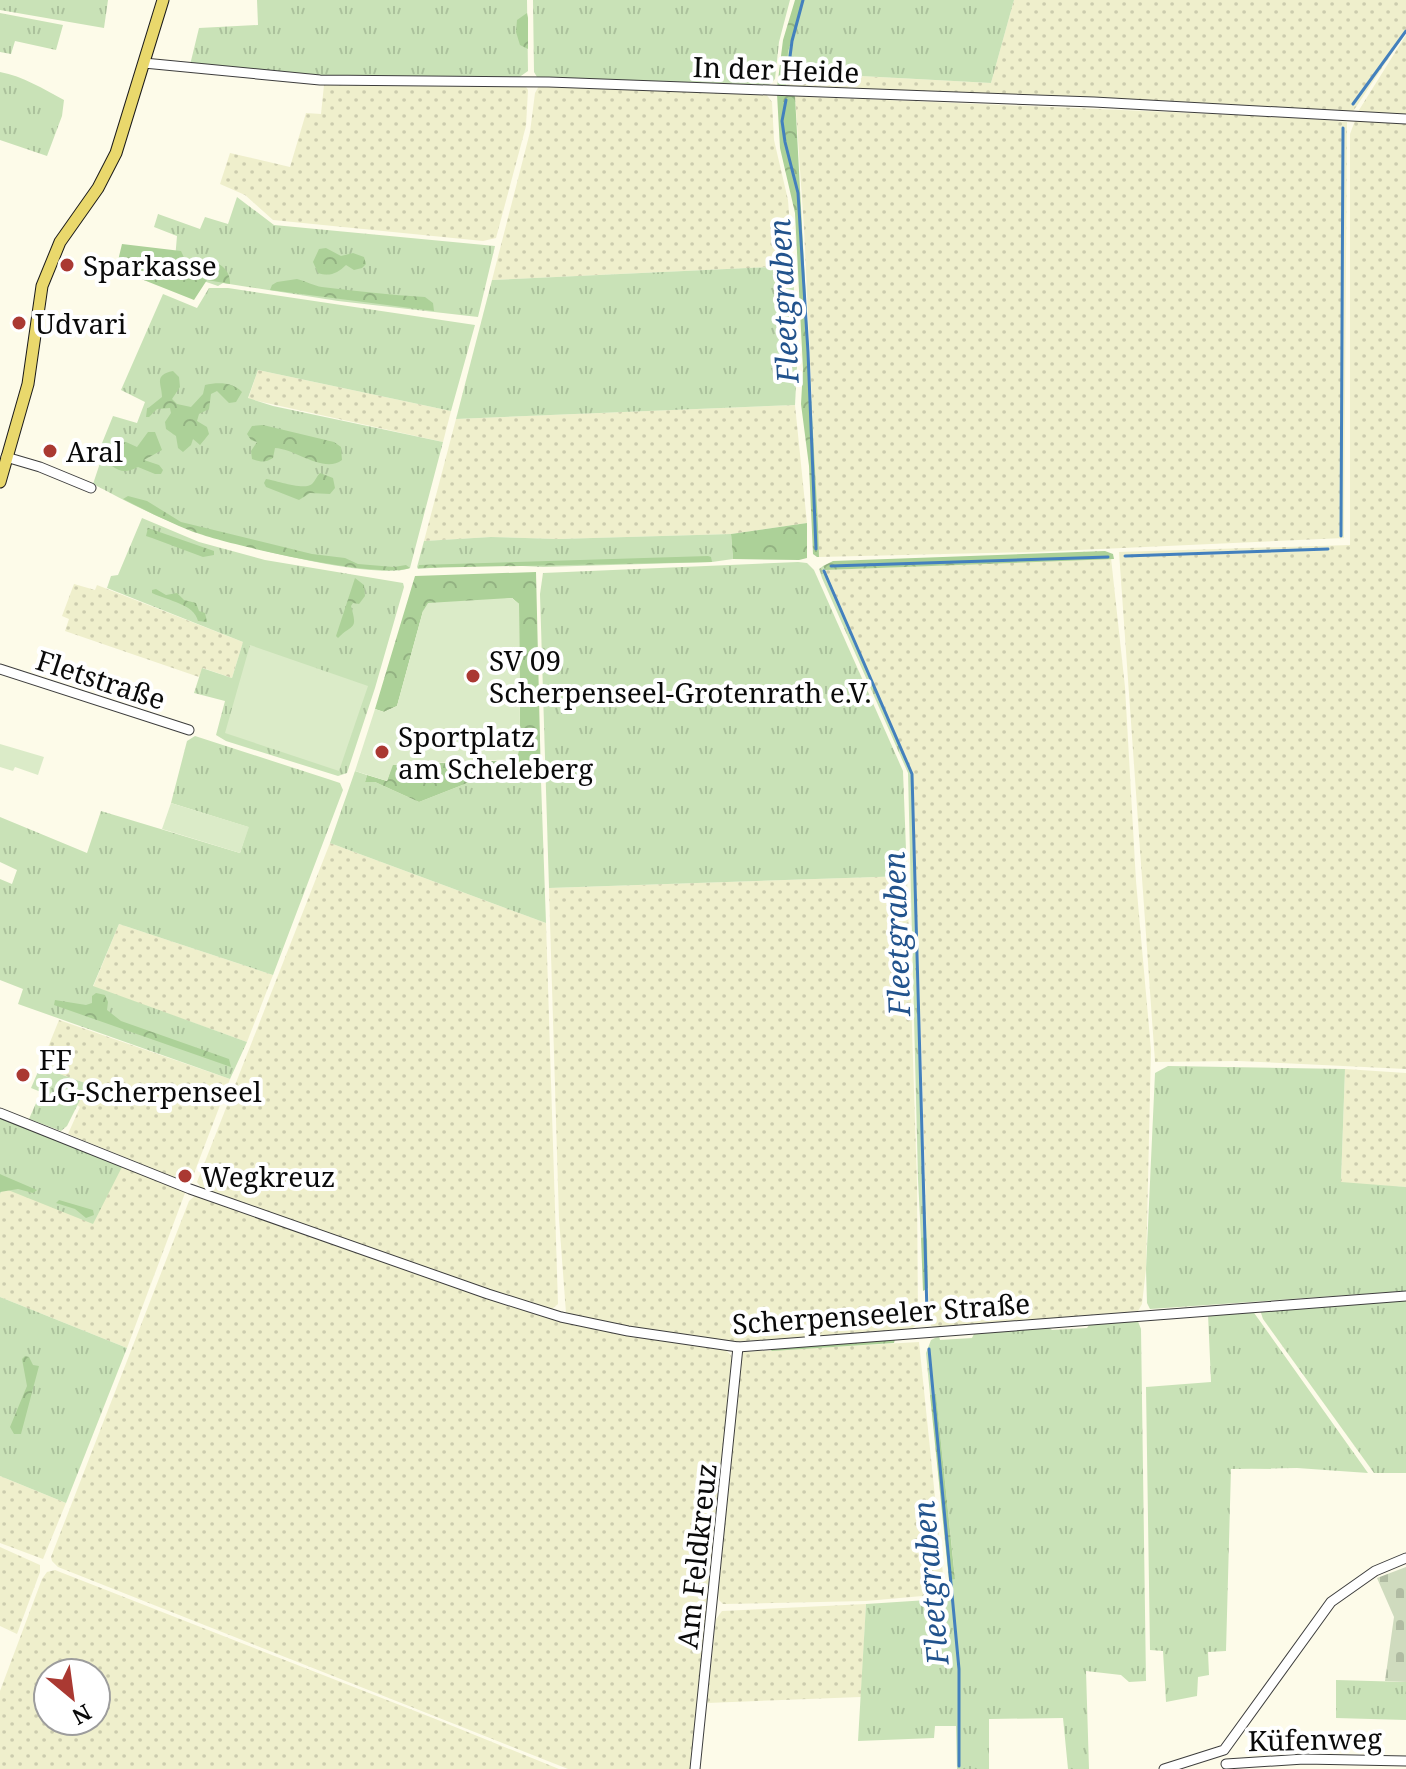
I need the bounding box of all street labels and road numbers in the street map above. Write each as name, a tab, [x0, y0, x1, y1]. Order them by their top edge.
street label: In der Heide	[692, 47, 860, 91]
street label: Fletstraße	[31, 640, 171, 718]
street label: Scherpenseeler Straße	[731, 1284, 1031, 1342]
street label: Am Feldkreuz	[667, 1461, 725, 1651]
street label: Küfenweg	[1247, 1719, 1383, 1759]

